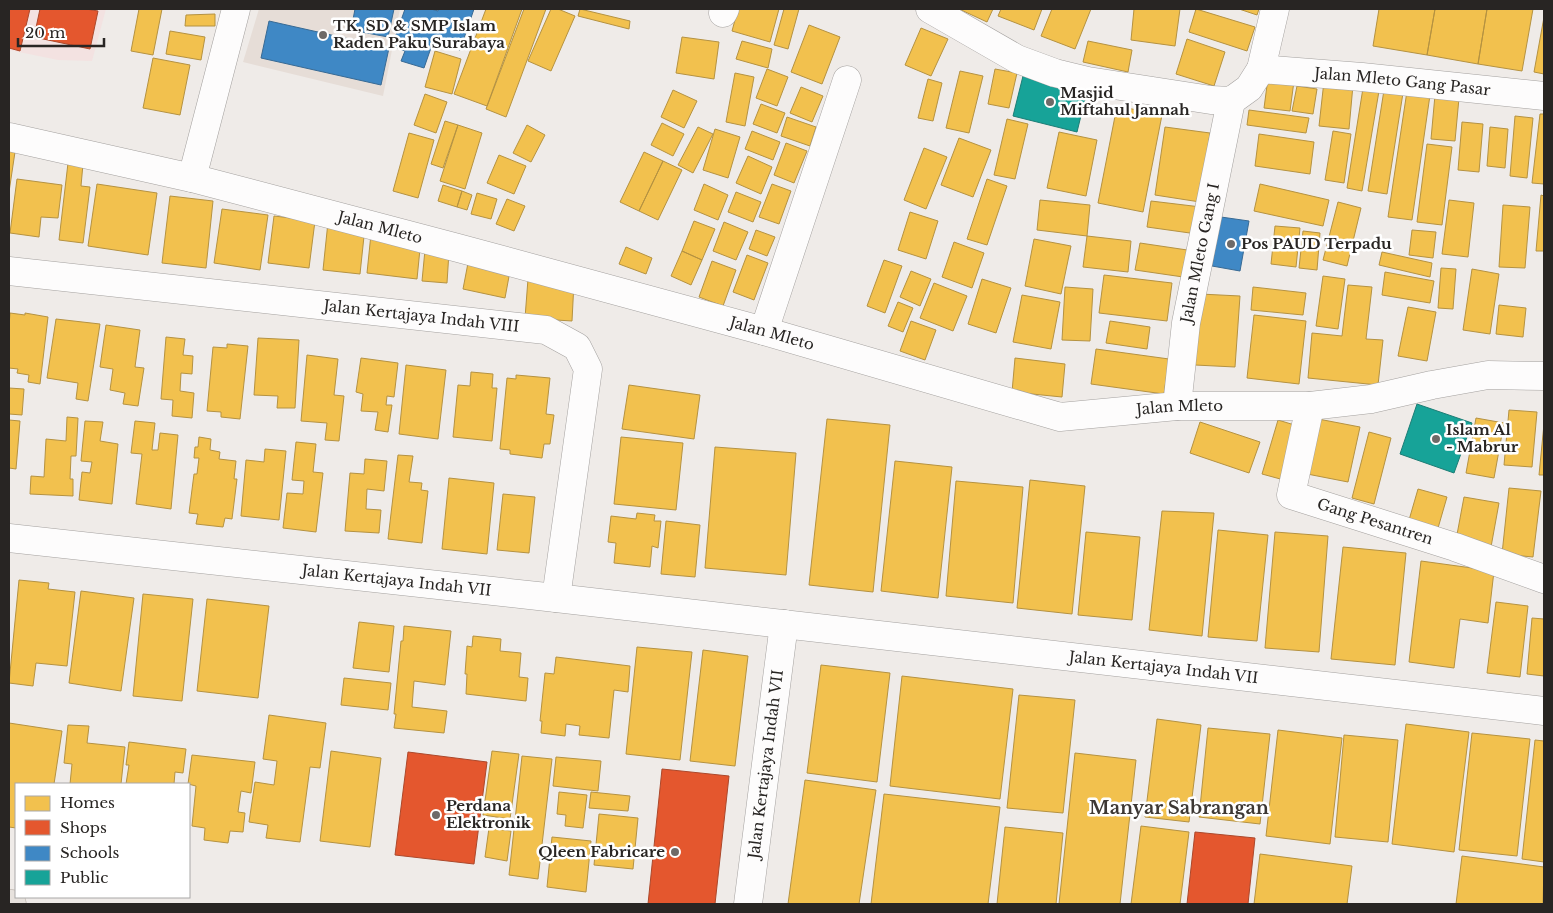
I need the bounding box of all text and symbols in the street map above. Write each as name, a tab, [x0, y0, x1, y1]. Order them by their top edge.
scale bar	[18, 15, 104, 47]
place label: TK, SD & SMP Islam Raden Paku Surabaya	[333, 16, 505, 52]
text: 20 m	[25, 23, 65, 42]
marker: TK, SD & SMP Islam Raden Paku Surabaya	[317, 29, 329, 41]
street label: Jalan Mleto Gang Pasar	[1312, 63, 1492, 99]
place label: Masjid Miftahul Jannah	[1060, 83, 1190, 119]
marker: Masjid Miftahul Jannah	[1044, 96, 1056, 108]
street label: Jalan Mleto Gang I	[1176, 181, 1223, 326]
street label: Jalan Mleto	[334, 206, 425, 247]
place label: Pos PAUD Terpadu	[1241, 234, 1392, 253]
marker: Pos PAUD Terpadu	[1225, 238, 1237, 250]
street label: Jalan Kertajaya Indah VIII	[321, 295, 520, 336]
street label: Jalan Mleto	[726, 312, 817, 354]
street label: Jalan Mleto	[1133, 396, 1223, 419]
place label: Islam Al - Mabrur	[1446, 420, 1519, 456]
marker: Islam Al - Mabrur	[1430, 433, 1442, 445]
street label: Gang Pesantren	[1315, 494, 1435, 548]
street label: Jalan Kertajaya Indah VII	[299, 560, 492, 600]
street label: Jalan Kertajaya Indah VII	[1066, 647, 1260, 687]
street label: Jalan Kertajaya Indah VII	[744, 668, 787, 862]
legend	[15, 783, 190, 898]
text: Homes	[60, 793, 115, 812]
place label: Perdana Elektronik	[446, 796, 532, 832]
district label: Manyar Sabrangan	[1089, 797, 1269, 819]
marker: Perdana Elektronik	[430, 809, 442, 821]
text: Shops	[60, 818, 107, 837]
place label: Qleen Fabricare	[538, 842, 665, 861]
text: Schools	[60, 843, 120, 862]
marker: Qleen Fabricare	[669, 846, 681, 858]
text: Public	[60, 868, 108, 887]

